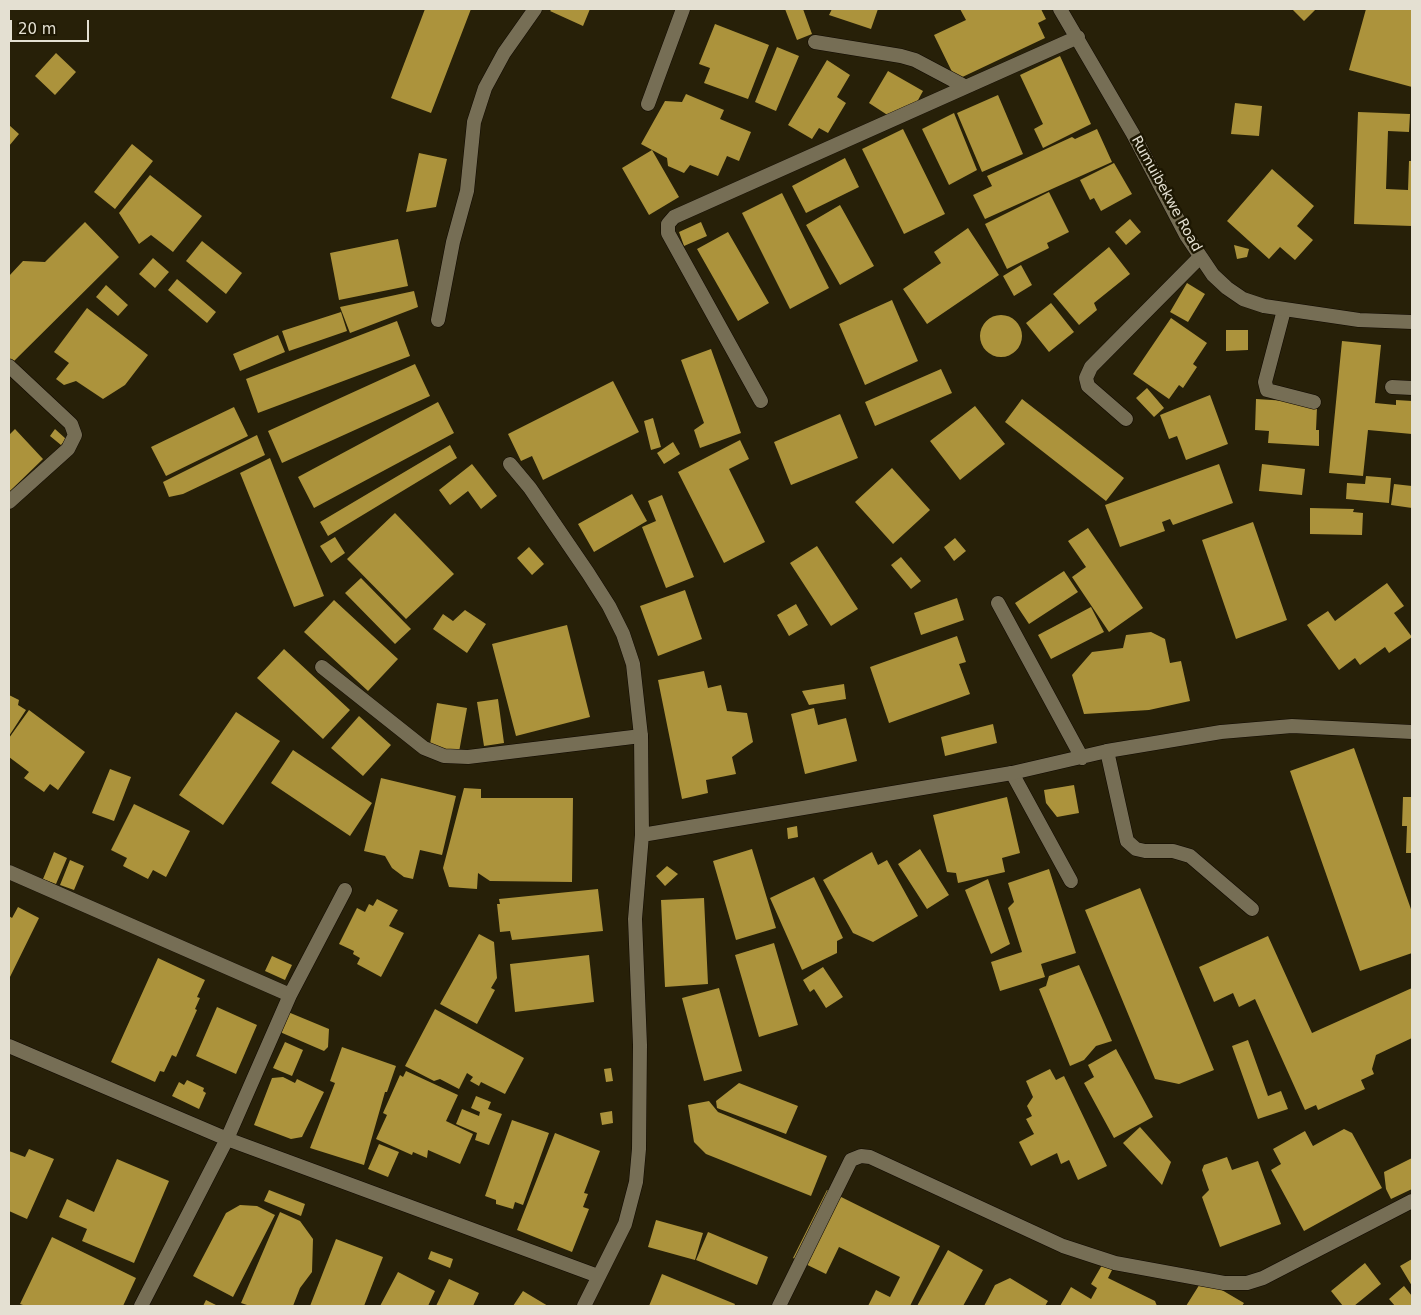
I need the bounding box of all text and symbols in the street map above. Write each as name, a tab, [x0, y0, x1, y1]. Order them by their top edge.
scale bar	[12, 10, 91, 42]
text: 20 m	[18, 20, 56, 38]
street label: Rumuibekwe Road	[1127, 133, 1205, 255]

